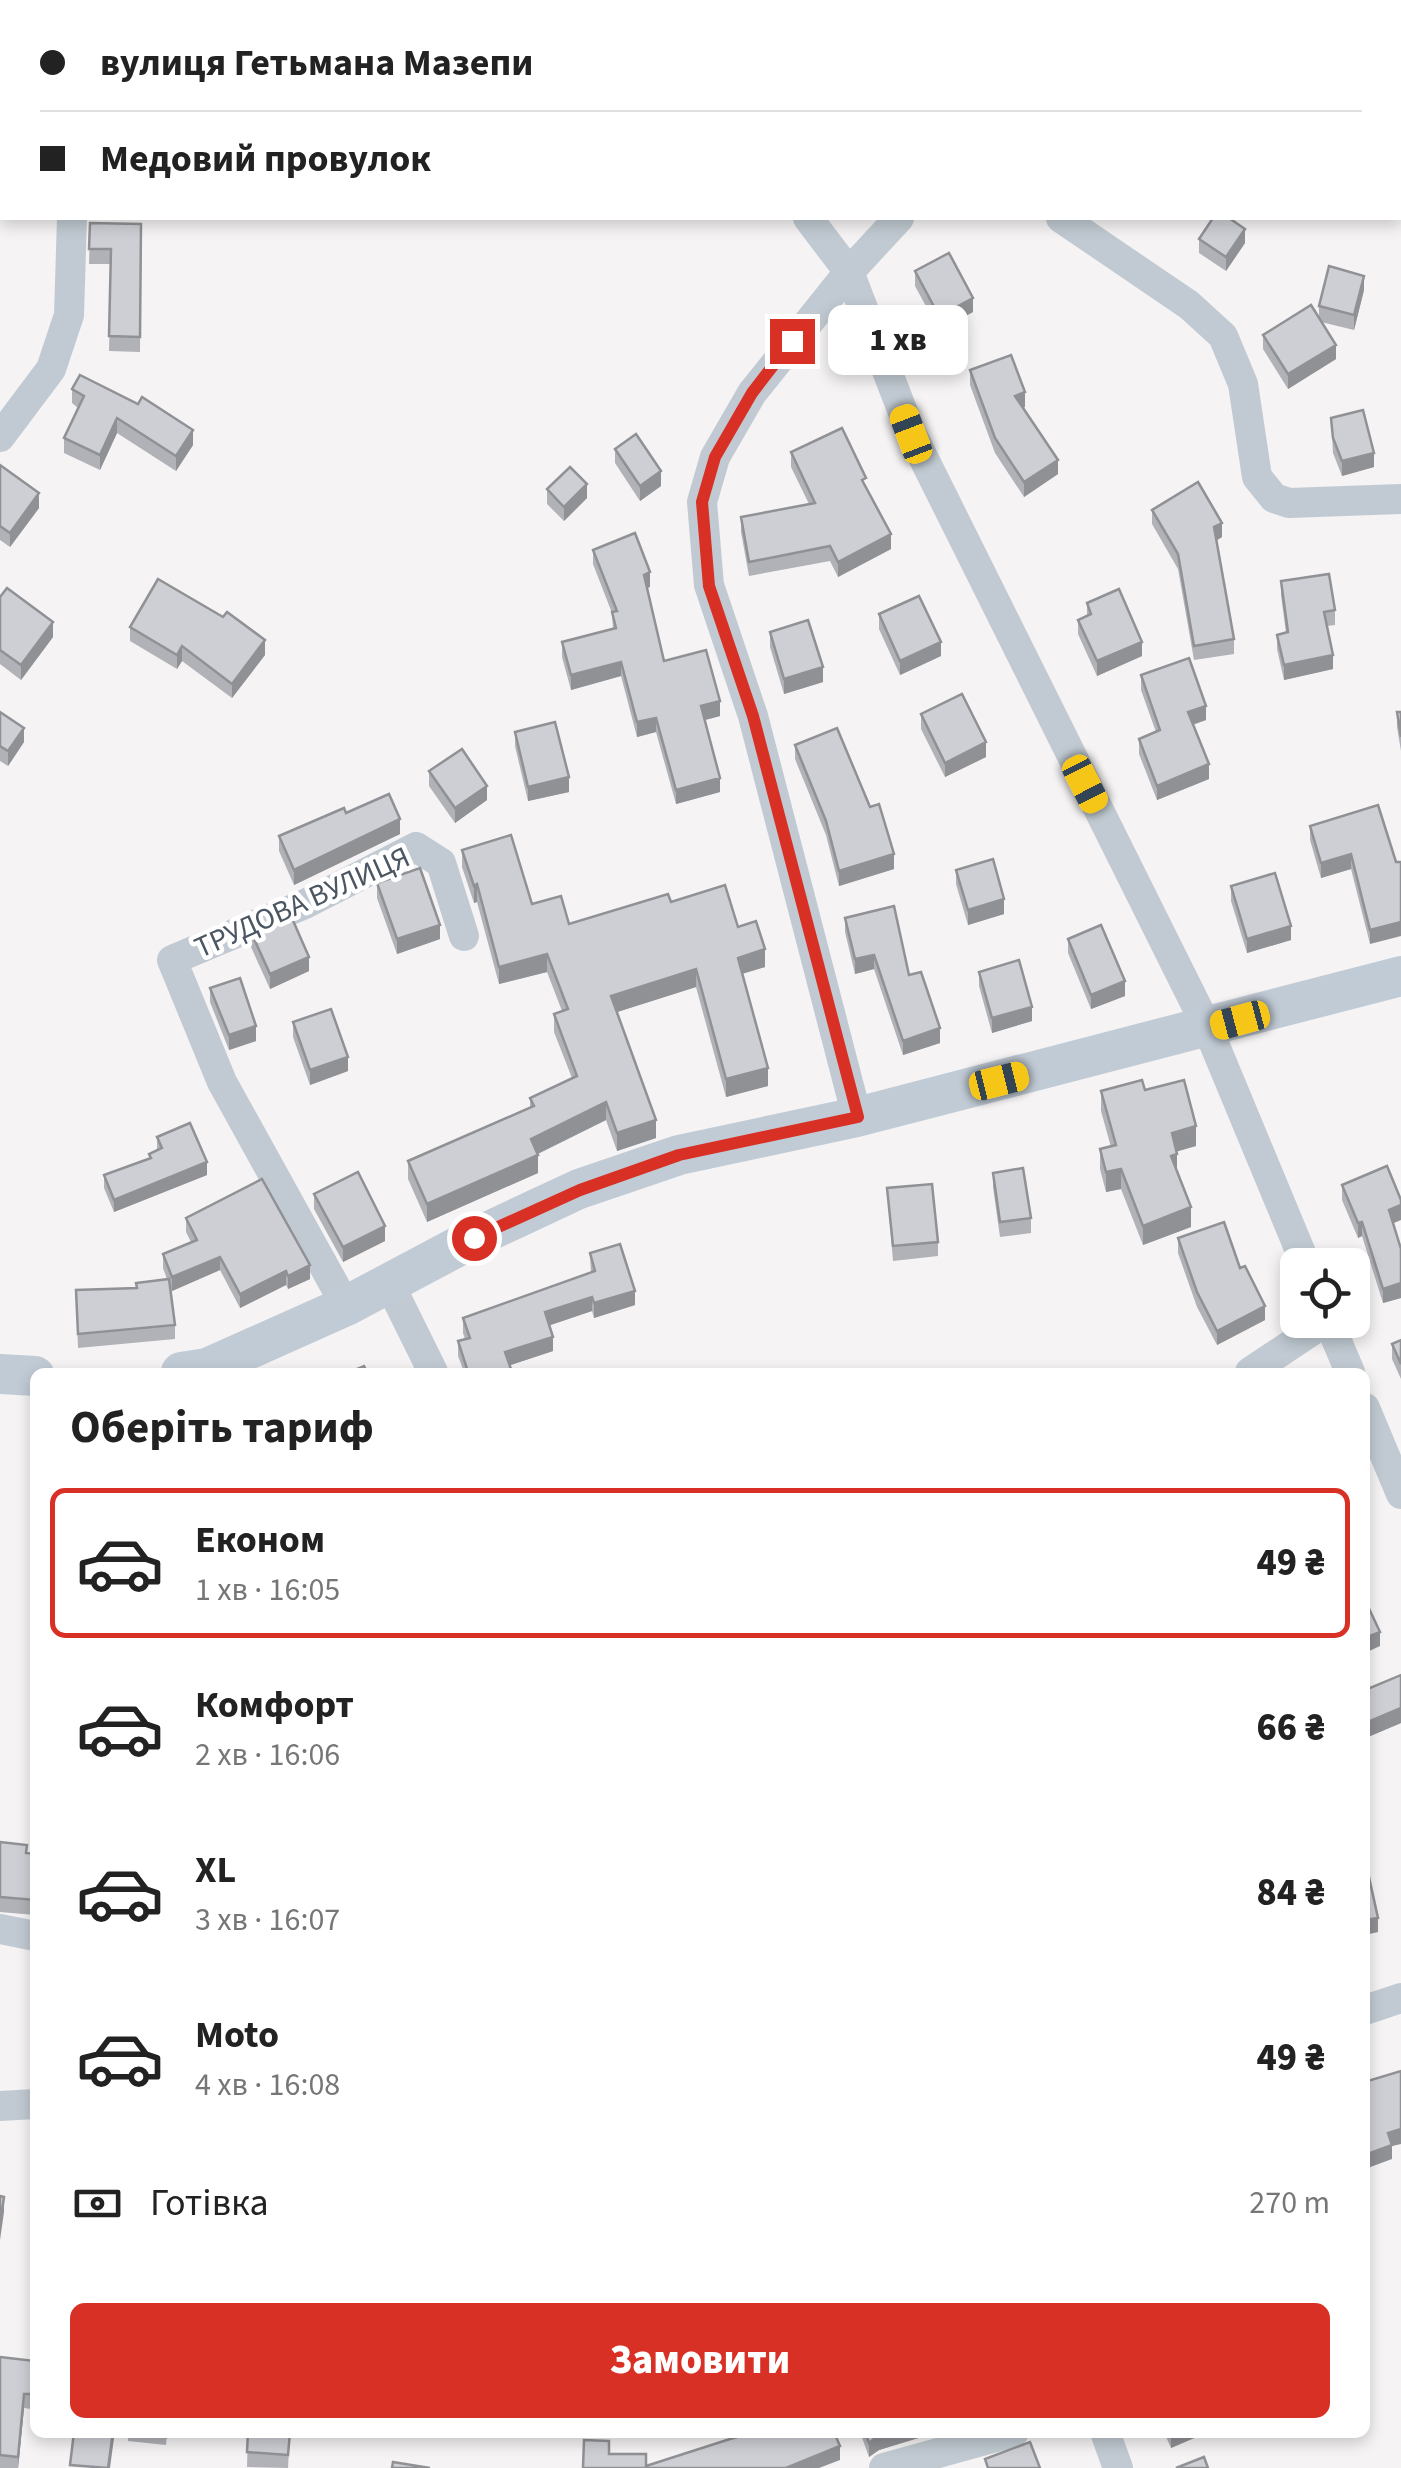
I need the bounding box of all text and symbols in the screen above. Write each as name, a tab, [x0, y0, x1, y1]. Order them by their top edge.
text: вулиця Гетьмана Мазепи	[100, 36, 533, 90]
text: Медовий провулок	[100, 132, 431, 186]
callout: 1 хв	[827, 306, 967, 376]
text: 1 хв	[869, 317, 927, 363]
route end	[770, 319, 815, 364]
car	[886, 401, 936, 467]
car	[1058, 750, 1112, 818]
street label: ТРУДОВА ВУЛИЦЯ	[188, 836, 417, 969]
car	[1207, 998, 1273, 1042]
car	[966, 1059, 1032, 1103]
route start	[452, 1216, 497, 1261]
map controls	[1280, 1248, 1370, 1338]
button: locate	[1280, 1248, 1370, 1338]
text: Оберіть тариф	[70, 1396, 374, 1460]
text: Економ	[195, 1513, 325, 1567]
icon: car	[75, 1518, 165, 1608]
text: 49 ₴	[1257, 1536, 1325, 1590]
text: 1 хв · 16:05	[195, 1567, 340, 1613]
text: Комфорт	[195, 1678, 354, 1732]
icon: car	[75, 1683, 165, 1773]
text: 66 ₴	[1257, 1701, 1325, 1755]
text: 2 хв · 16:06	[195, 1732, 340, 1778]
text: XL	[195, 1843, 236, 1897]
icon: car	[75, 1848, 165, 1938]
text: 84 ₴	[1257, 1866, 1325, 1920]
text: 3 хв · 16:07	[195, 1897, 340, 1943]
text: Moto	[195, 2008, 279, 2062]
icon: car	[75, 2013, 165, 2103]
text: 49 ₴	[1257, 2031, 1325, 2085]
text: 4 хв · 16:08	[195, 2062, 340, 2108]
icon: cash	[70, 2176, 125, 2231]
text: Готівка	[150, 2176, 269, 2230]
text: 270 m	[1249, 2180, 1330, 2226]
button: Замовити	[70, 2303, 1330, 2418]

